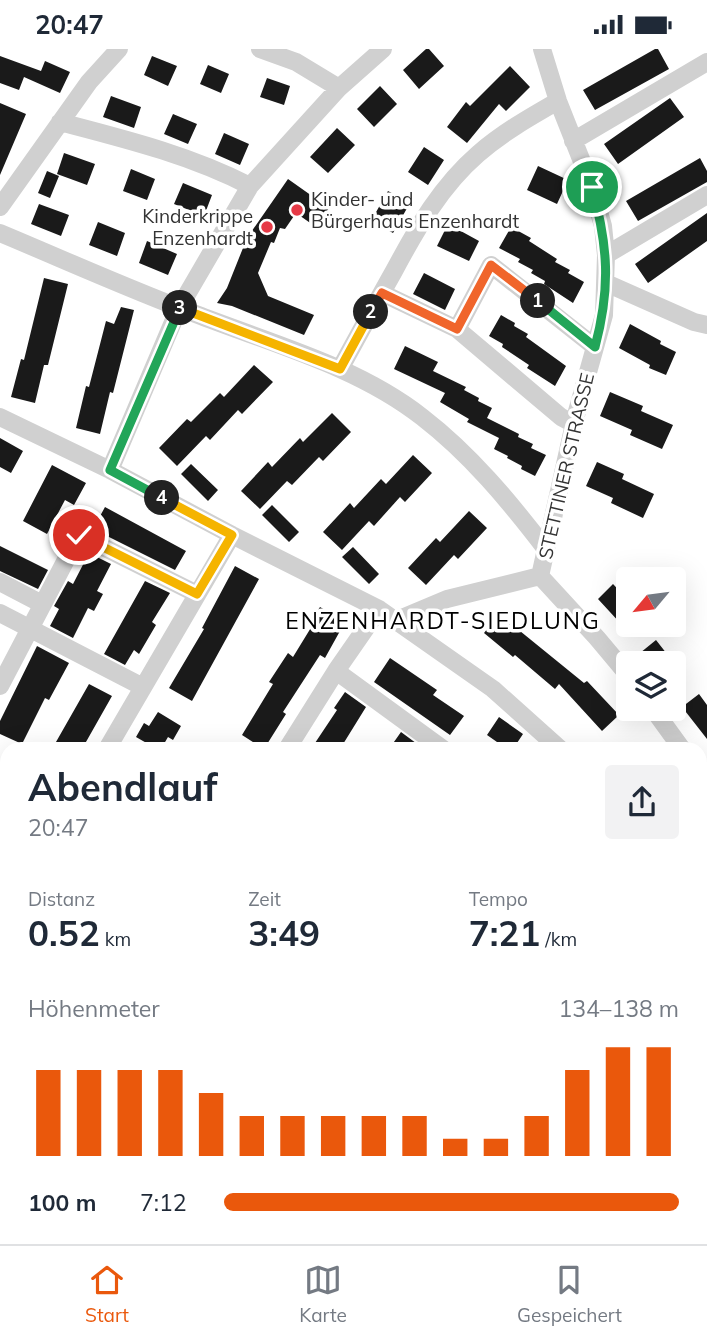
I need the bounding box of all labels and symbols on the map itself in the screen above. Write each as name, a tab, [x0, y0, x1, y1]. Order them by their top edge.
pin	[562, 157, 622, 217]
place label: Kinder- und Bürgerhaus Enzenhardt	[311, 187, 519, 233]
marker: Kinder- und Bürgerhaus Enzenhardt	[289, 202, 305, 218]
place label: Kinderkrippe Enzenhardt	[142, 204, 253, 250]
marker: Kinderkrippe Enzenhardt	[259, 219, 275, 235]
pin: 1	[520, 283, 556, 319]
pin: 3	[162, 291, 198, 325]
pin: 2	[354, 295, 388, 329]
street label: STETTINER STRASSE	[533, 371, 599, 561]
pin: 4	[144, 481, 180, 515]
pin	[49, 505, 109, 565]
north arrow	[616, 567, 686, 637]
district label: ENZENHARDT-SIEDLUNG	[285, 606, 601, 635]

